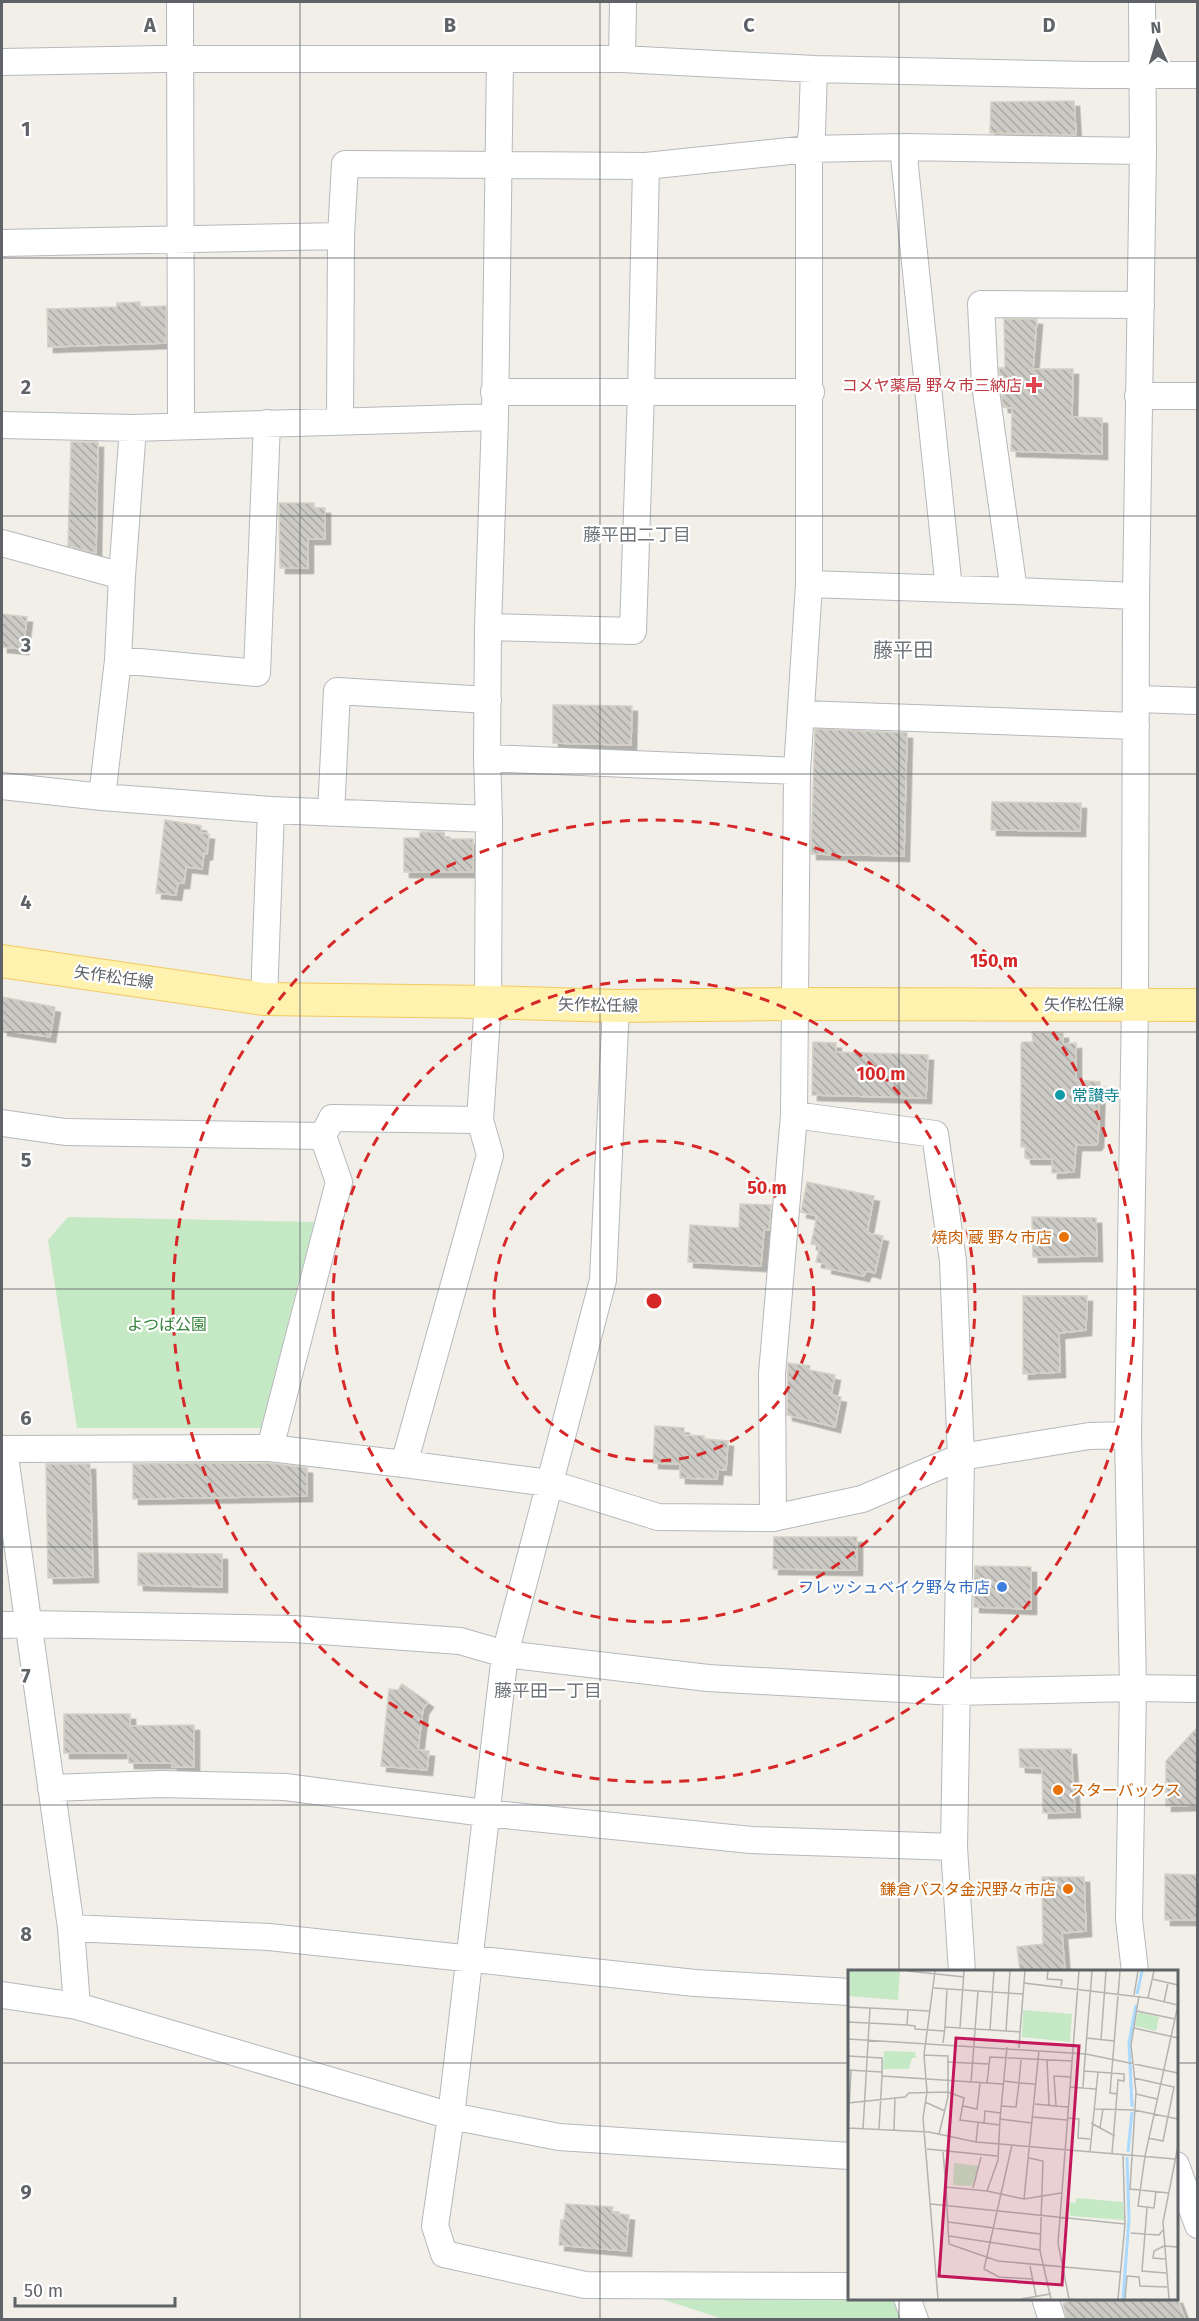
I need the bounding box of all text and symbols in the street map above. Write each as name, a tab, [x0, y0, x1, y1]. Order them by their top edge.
north arrow	[1127, 12, 1187, 72]
text: A	[143, 13, 157, 37]
text: B	[444, 13, 456, 37]
text: C	[743, 13, 755, 37]
text: D	[1042, 13, 1056, 37]
text: N	[1150, 18, 1162, 37]
text: 1	[21, 117, 31, 141]
text: 2	[21, 375, 31, 399]
place label: コメヤ薬局 野々市三納店	[842, 376, 1022, 395]
marker: コメヤ薬局 野々市三納店	[1027, 378, 1041, 392]
district label: 藤平田二丁目	[583, 524, 691, 546]
text: 3	[20, 633, 31, 657]
district label: 藤平田	[873, 638, 933, 662]
text: 4	[20, 890, 32, 914]
text: 150 m	[970, 950, 1018, 972]
street label: 矢作松任線	[73, 962, 155, 992]
street label: 矢作松任線	[558, 995, 638, 1015]
street label: 矢作松任線	[1044, 995, 1124, 1014]
text: 100 m	[857, 1063, 905, 1085]
place label: 常讃寺	[1072, 1086, 1120, 1105]
marker: 常讃寺	[1053, 1088, 1067, 1102]
text: 5	[21, 1148, 32, 1172]
text: 50 m	[747, 1177, 787, 1199]
place label: 焼肉 蔵 野々市店	[932, 1228, 1052, 1247]
marker: 焼肉 蔵 野々市店	[1057, 1230, 1071, 1244]
centre of rings	[644, 1291, 664, 1311]
park label: よつば公園	[127, 1315, 207, 1334]
text: 6	[20, 1406, 32, 1430]
place label: フレッシュベイク野々市店	[798, 1578, 990, 1597]
marker: フレッシュベイク野々市店	[995, 1580, 1009, 1594]
text: 7	[21, 1664, 31, 1688]
district label: 藤平田一丁目	[494, 1680, 602, 1702]
place label: スターバックス	[1070, 1781, 1181, 1800]
marker: スターバックス	[1051, 1783, 1065, 1797]
place label: 鎌倉パスタ金沢野々市店	[880, 1880, 1056, 1899]
marker: 鎌倉パスタ金沢野々市店	[1061, 1882, 1075, 1896]
text: 8	[20, 1922, 32, 1946]
inset map	[848, 1970, 1178, 2300]
text: 9	[20, 2180, 32, 2204]
scale bar	[15, 2270, 176, 2308]
text: 50 m	[24, 2280, 63, 2302]

